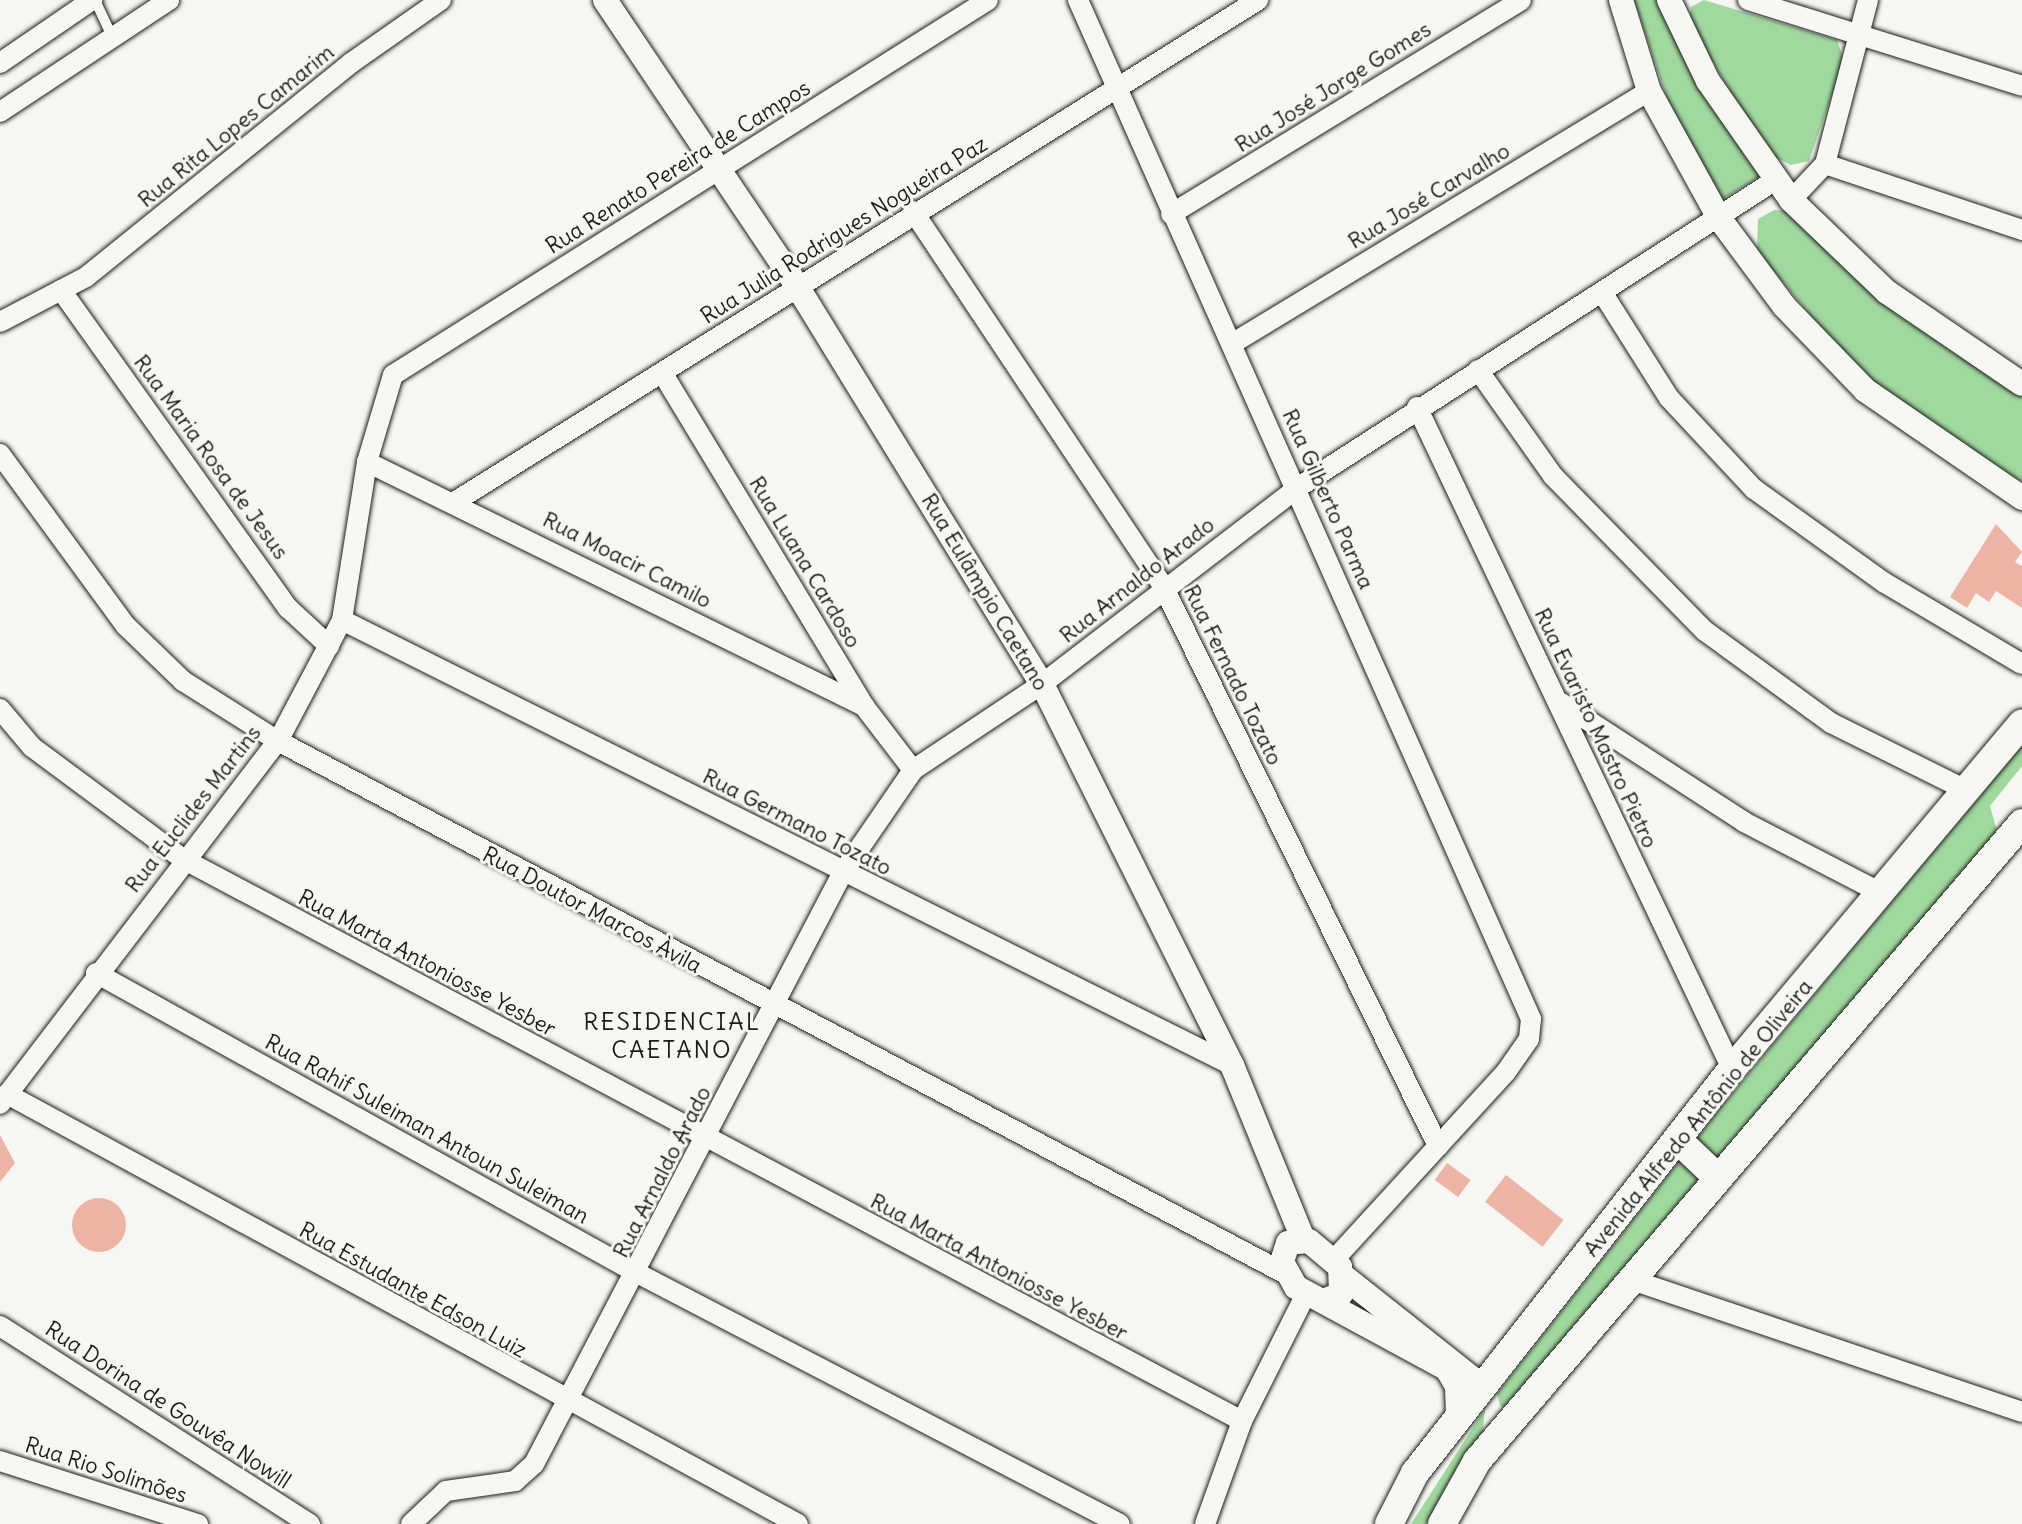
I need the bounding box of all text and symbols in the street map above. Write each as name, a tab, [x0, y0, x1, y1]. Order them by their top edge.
street label: Rua José Jorge Gomes	[1230, 16, 1436, 158]
street label: Rua Rita Lopes Camarim	[133, 39, 339, 213]
street label: Rua Renato Pereira de Campos	[541, 74, 815, 260]
street label: Rua Julia Rodrigues Nogueira Paz	[696, 131, 992, 329]
street label: Rua José Carvalho	[1343, 137, 1515, 255]
street label: Rua Maria Rosa de Jesus	[128, 350, 294, 564]
street label: Rua Gilberto Parma	[1276, 405, 1380, 593]
street label: Rua Luana Cardoso	[743, 472, 867, 652]
street label: Rua Eulâmpio Caetano	[916, 489, 1054, 695]
street label: Rua Moacir Camilo	[538, 506, 716, 614]
street label: Rua Arnaldo Arado	[1054, 511, 1220, 649]
street label: Rua Fernado Tozato	[1178, 581, 1288, 769]
street label: Rua Evaristo Mastro Pietro	[1529, 604, 1663, 852]
street label: Rua Euclides Martins	[119, 720, 267, 898]
street label: Rua Germano Tozato	[698, 763, 896, 881]
street label: Rua Doutor Marcos Àvila	[478, 841, 706, 979]
street label: Rua Marta Antoniosse Yesber	[294, 884, 560, 1042]
street label: Avenida Alfredo Antônio de Oliveira	[1578, 974, 1818, 1262]
district label: RESIDENCIAL CAETANO	[583, 1008, 761, 1064]
street label: Rua Rahif Suleiman Antoun Suleiman	[260, 1029, 594, 1229]
street label: Rua Arnaldo Arado	[607, 1082, 717, 1262]
street label: Rua Marta Antoniosse Yesber	[866, 1188, 1132, 1346]
street label: Rua Estudante Edson Luiz	[295, 1216, 531, 1364]
street label: Rua Dorina de Gouvêa Nowill	[40, 1316, 296, 1494]
street label: Rua Rio Solimões	[22, 1431, 190, 1509]

